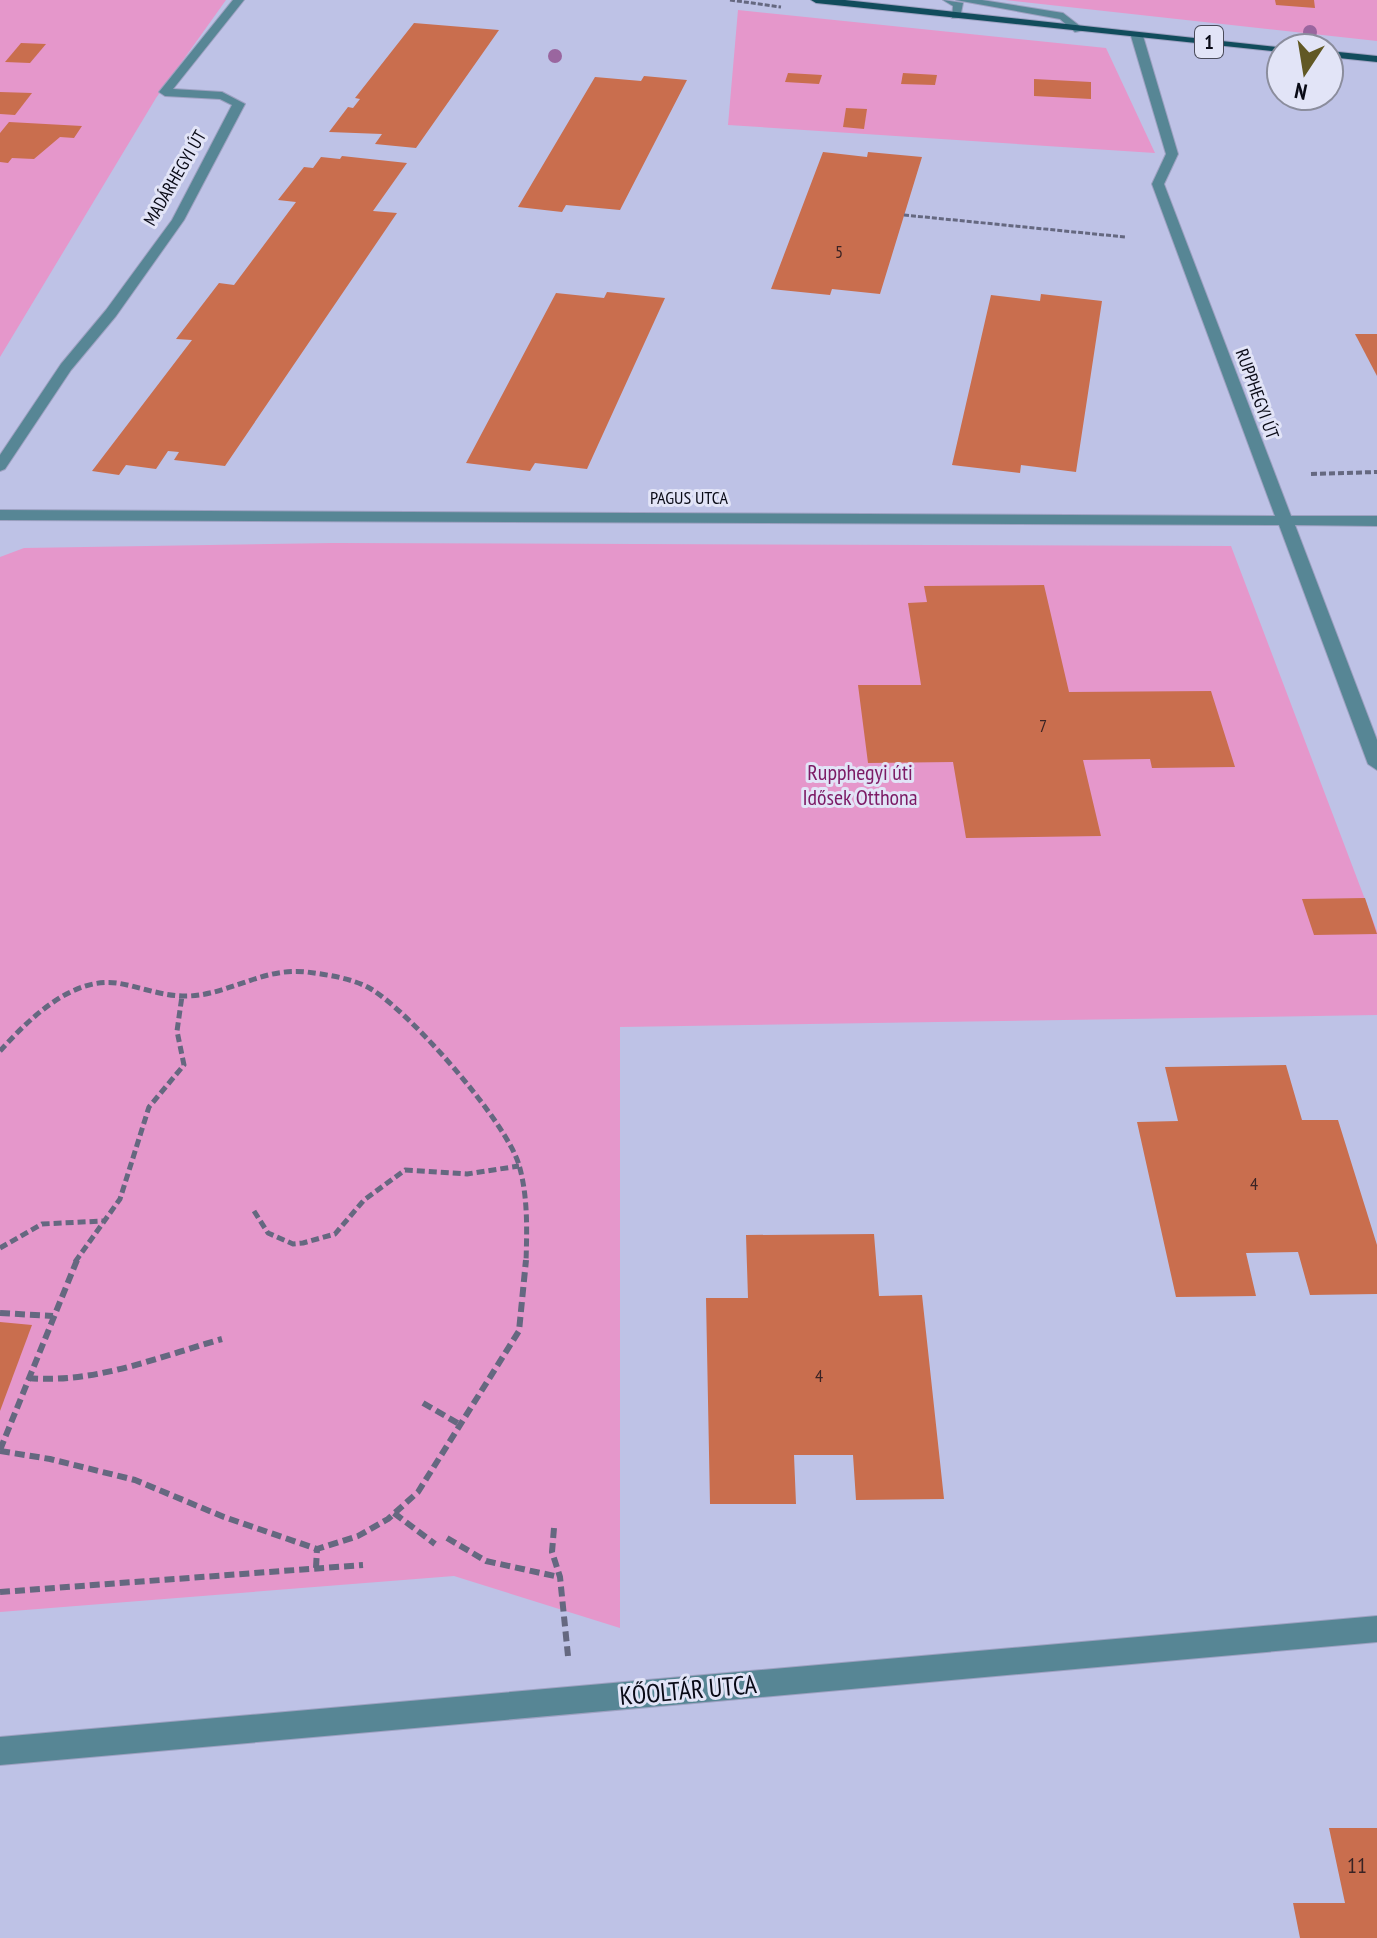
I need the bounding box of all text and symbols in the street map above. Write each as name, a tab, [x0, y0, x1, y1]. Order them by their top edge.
road number: 1	[1195, 26, 1223, 58]
north arrow	[1265, 32, 1345, 112]
text: N	[1292, 77, 1310, 106]
street label: MADÁRHEGYI ÚT	[138, 126, 211, 229]
house number: 5	[835, 240, 843, 263]
street label: RUPPHEGYI ÚT	[1231, 346, 1284, 442]
street label: PAGUS UTCA	[650, 486, 729, 509]
house number: 7	[1039, 714, 1047, 737]
park label: Rupphegyi úti Idősek Otthona	[802, 758, 918, 811]
house number: 4	[1250, 1172, 1258, 1195]
house number: 4	[815, 1364, 823, 1387]
street label: KŐOLTÁR UTCA	[618, 1667, 758, 1712]
house number: 11	[1347, 1851, 1367, 1879]

